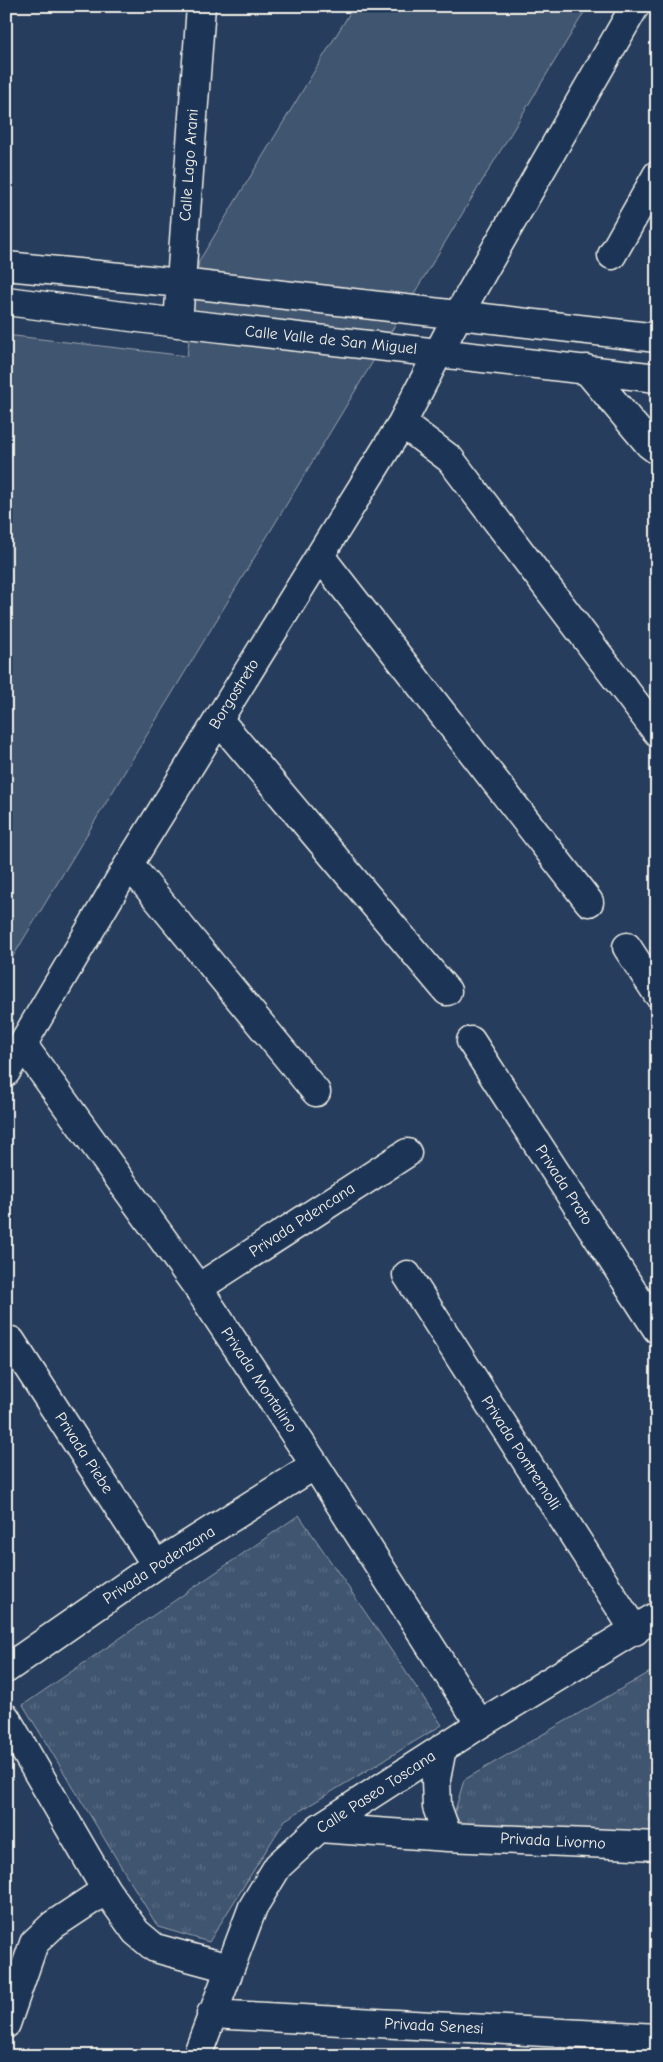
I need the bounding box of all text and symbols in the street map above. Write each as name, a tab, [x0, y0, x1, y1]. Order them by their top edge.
street label: Calle Lago Arani	[176, 108, 202, 222]
street label: Calle Valle de San Miguel	[244, 322, 418, 358]
street label: Borgostreto	[205, 656, 263, 732]
street label: Privada Prato	[532, 1142, 596, 1228]
street label: Privada Pdencana	[246, 1179, 358, 1261]
street label: Privada Montalino	[217, 1324, 301, 1436]
street label: Privada Pontremolli	[477, 1393, 565, 1513]
street label: Privada Piebe	[51, 1409, 117, 1497]
street label: Privada Podenzana	[100, 1522, 218, 1608]
street label: Calle Paseo Toscana	[313, 1747, 439, 1837]
street label: Privada Livorno	[500, 1829, 606, 1853]
street label: Privada Senesi	[384, 2014, 484, 2038]

